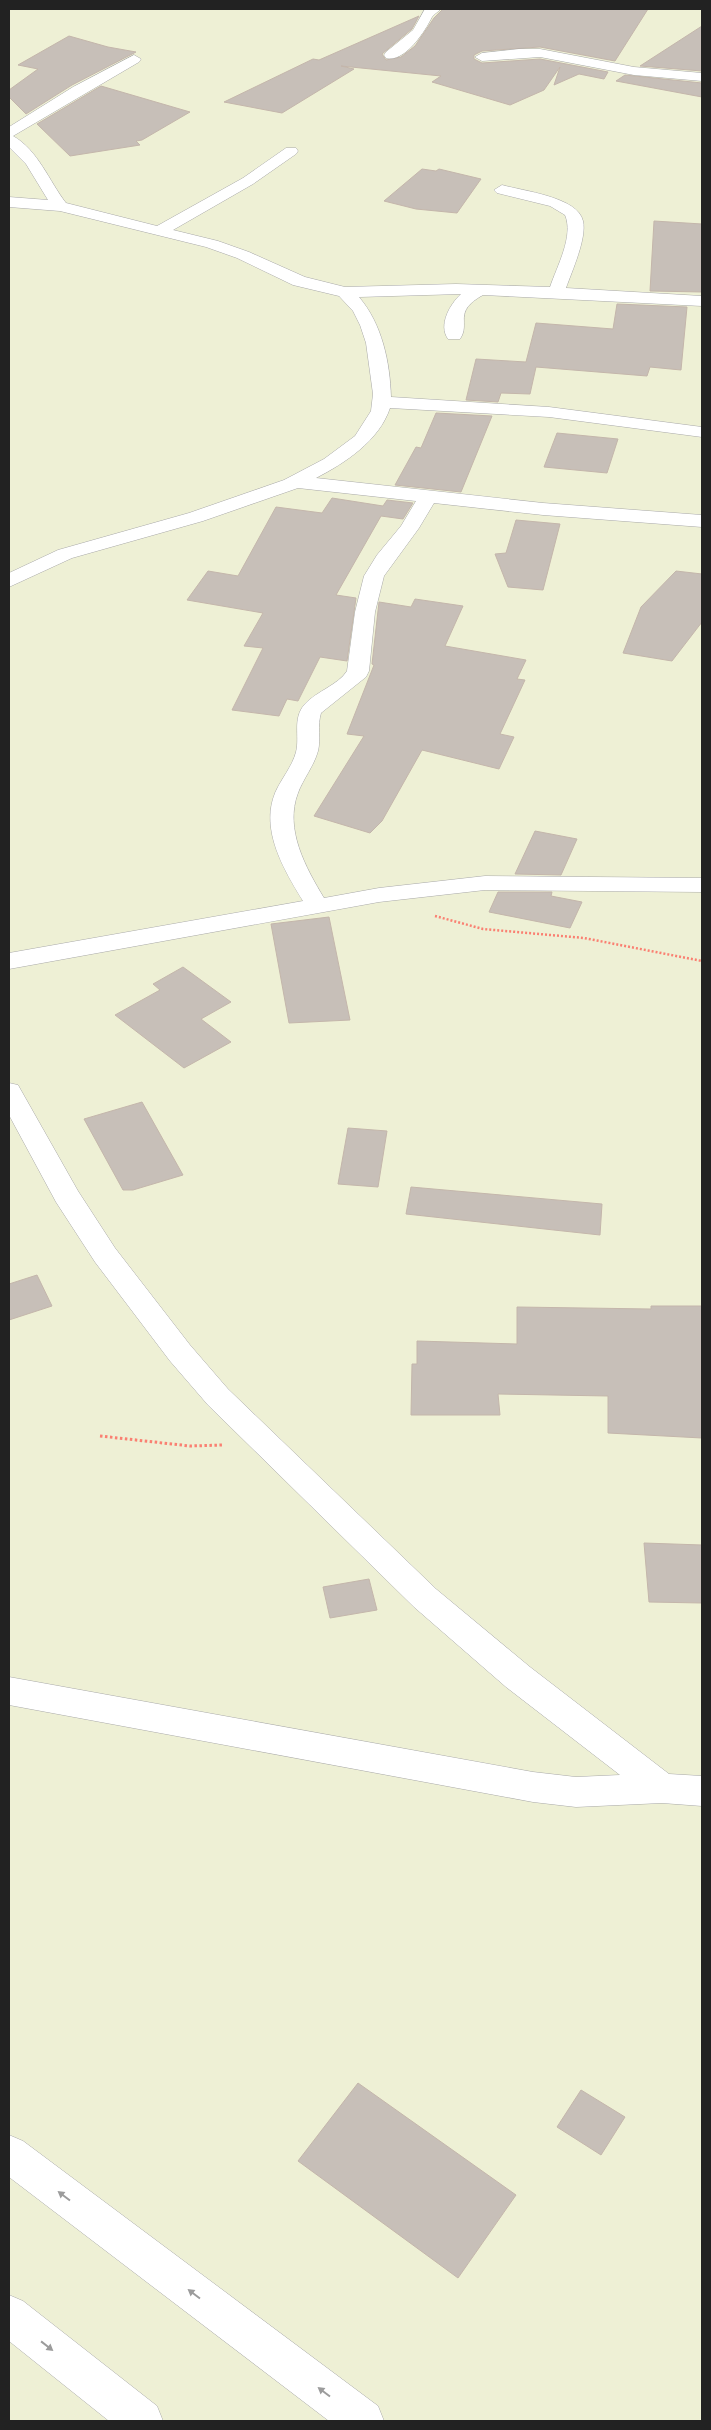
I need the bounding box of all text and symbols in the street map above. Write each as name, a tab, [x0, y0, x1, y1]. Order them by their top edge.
one-way arrow	[57, 2191, 71, 2201]
one-way arrow	[188, 2289, 201, 2300]
one-way arrow	[40, 2340, 53, 2351]
one-way arrow	[317, 2387, 331, 2397]

